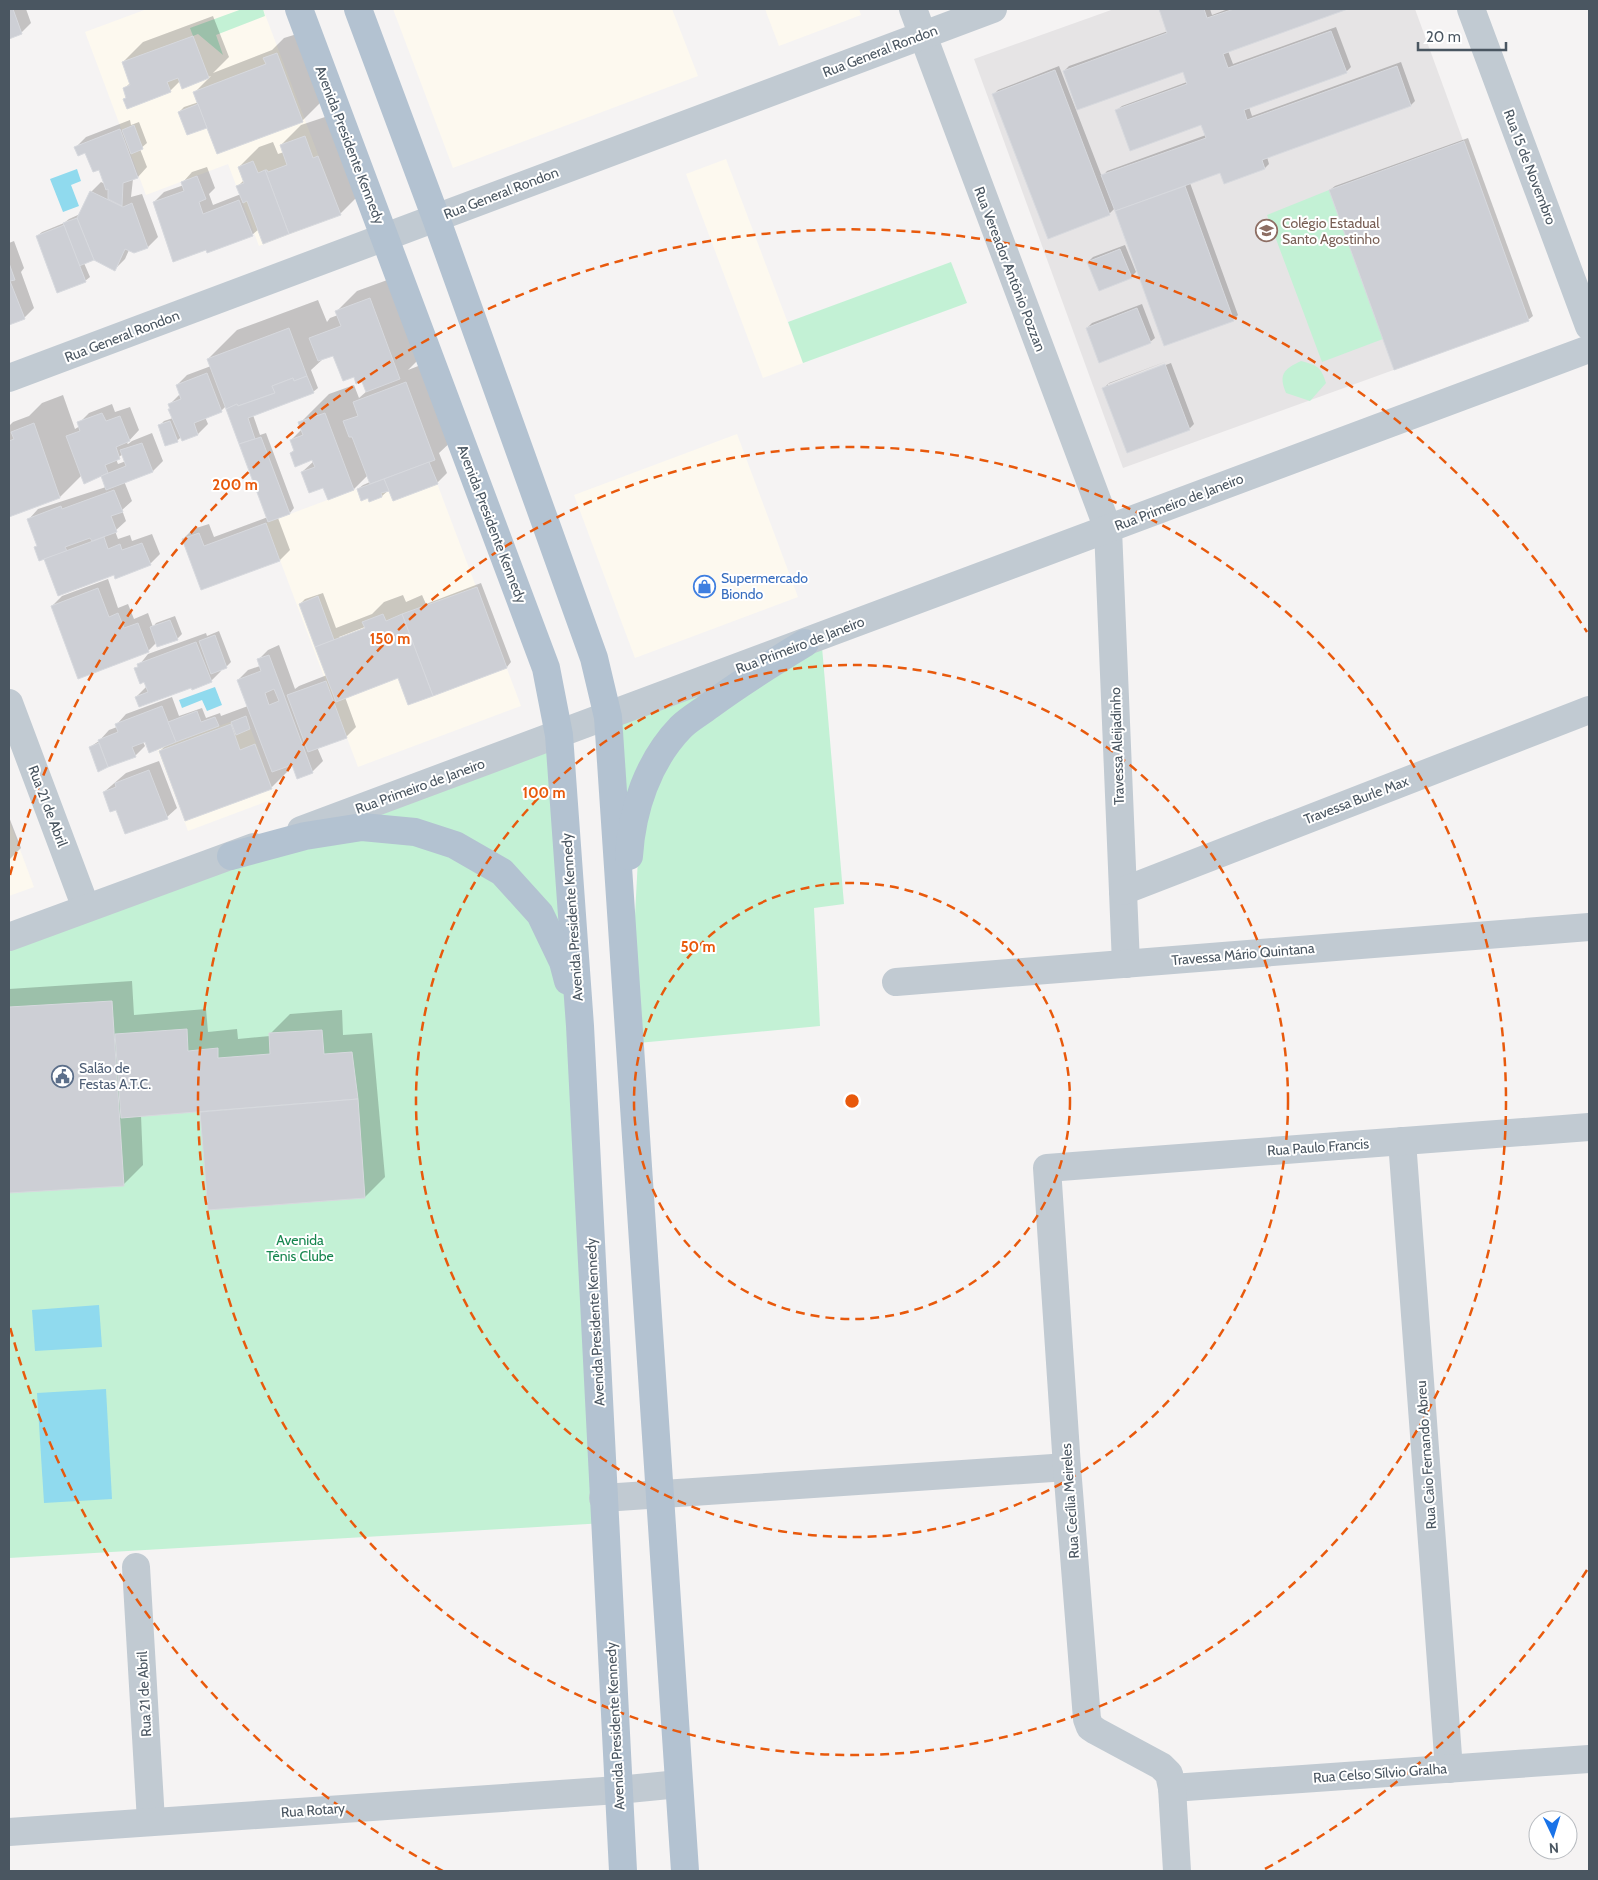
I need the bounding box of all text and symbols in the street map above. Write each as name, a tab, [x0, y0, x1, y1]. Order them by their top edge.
scale bar	[1418, 20, 1506, 52]
street label: Rua General Rondon	[820, 21, 940, 81]
text: 20 m	[1426, 28, 1461, 46]
street label: Avenida Presidente Kennedy	[311, 63, 389, 227]
street label: Rua 15 de Novembro	[1500, 107, 1560, 227]
street label: Rua General Rondon	[441, 163, 561, 223]
street label: Rua Vereador Antônio Pozzan	[970, 184, 1050, 354]
place label: Colégio Estadual Santo Agostinho	[1282, 214, 1380, 248]
school or university icon: Colégio Estadual Santo Agostinho	[1254, 219, 1278, 243]
street label: Rua General Rondon	[62, 306, 182, 366]
street label: Avenida Presidente Kennedy	[453, 442, 531, 606]
street label: Rua Primeiro de Janeiro	[1112, 469, 1246, 535]
text: 200 m	[212, 476, 258, 494]
place label: Supermercado Biondo	[721, 569, 808, 603]
shop icon: Supermercado Biondo	[693, 574, 717, 598]
street label: Rua Primeiro de Janeiro	[733, 612, 867, 678]
text: 150 m	[370, 630, 410, 648]
street label: Travessa Aleijadinho	[1106, 687, 1128, 805]
street label: Rua Primeiro de Janeiro	[353, 754, 487, 818]
street label: Rua 21 de Abril	[24, 763, 72, 850]
street label: Travessa Burle Max	[1301, 772, 1411, 828]
text: 100 m	[522, 784, 566, 802]
street label: Avenida Presidente Kennedy	[557, 832, 587, 1002]
text: 50 m	[680, 938, 716, 956]
street label: Travessa Mário Quintana	[1171, 939, 1315, 969]
place label: Salão de Festas A.T.C.	[79, 1059, 151, 1093]
public building icon: Salão de Festas A.T.C.	[51, 1064, 75, 1088]
centre of rings	[843, 1092, 861, 1110]
street label: Rua Paulo Francis	[1266, 1134, 1370, 1160]
park label: Avenida Tênis Clube	[266, 1231, 334, 1265]
street label: Avenida Presidente Kennedy	[582, 1237, 608, 1407]
street label: Rua Caio Fernando Abreu	[1412, 1380, 1440, 1530]
street label: Rua Cecília Meireles	[1057, 1443, 1083, 1559]
street label: Avenida Presidente Kennedy	[602, 1641, 628, 1811]
street label: Rua 21 de Abril	[133, 1650, 155, 1737]
street label: Rua Celso Sílvio Gralha	[1313, 1759, 1448, 1787]
street label: Rua Rotary	[280, 1799, 346, 1821]
north arrow	[1528, 1810, 1578, 1860]
text: N	[1548, 1839, 1559, 1857]

